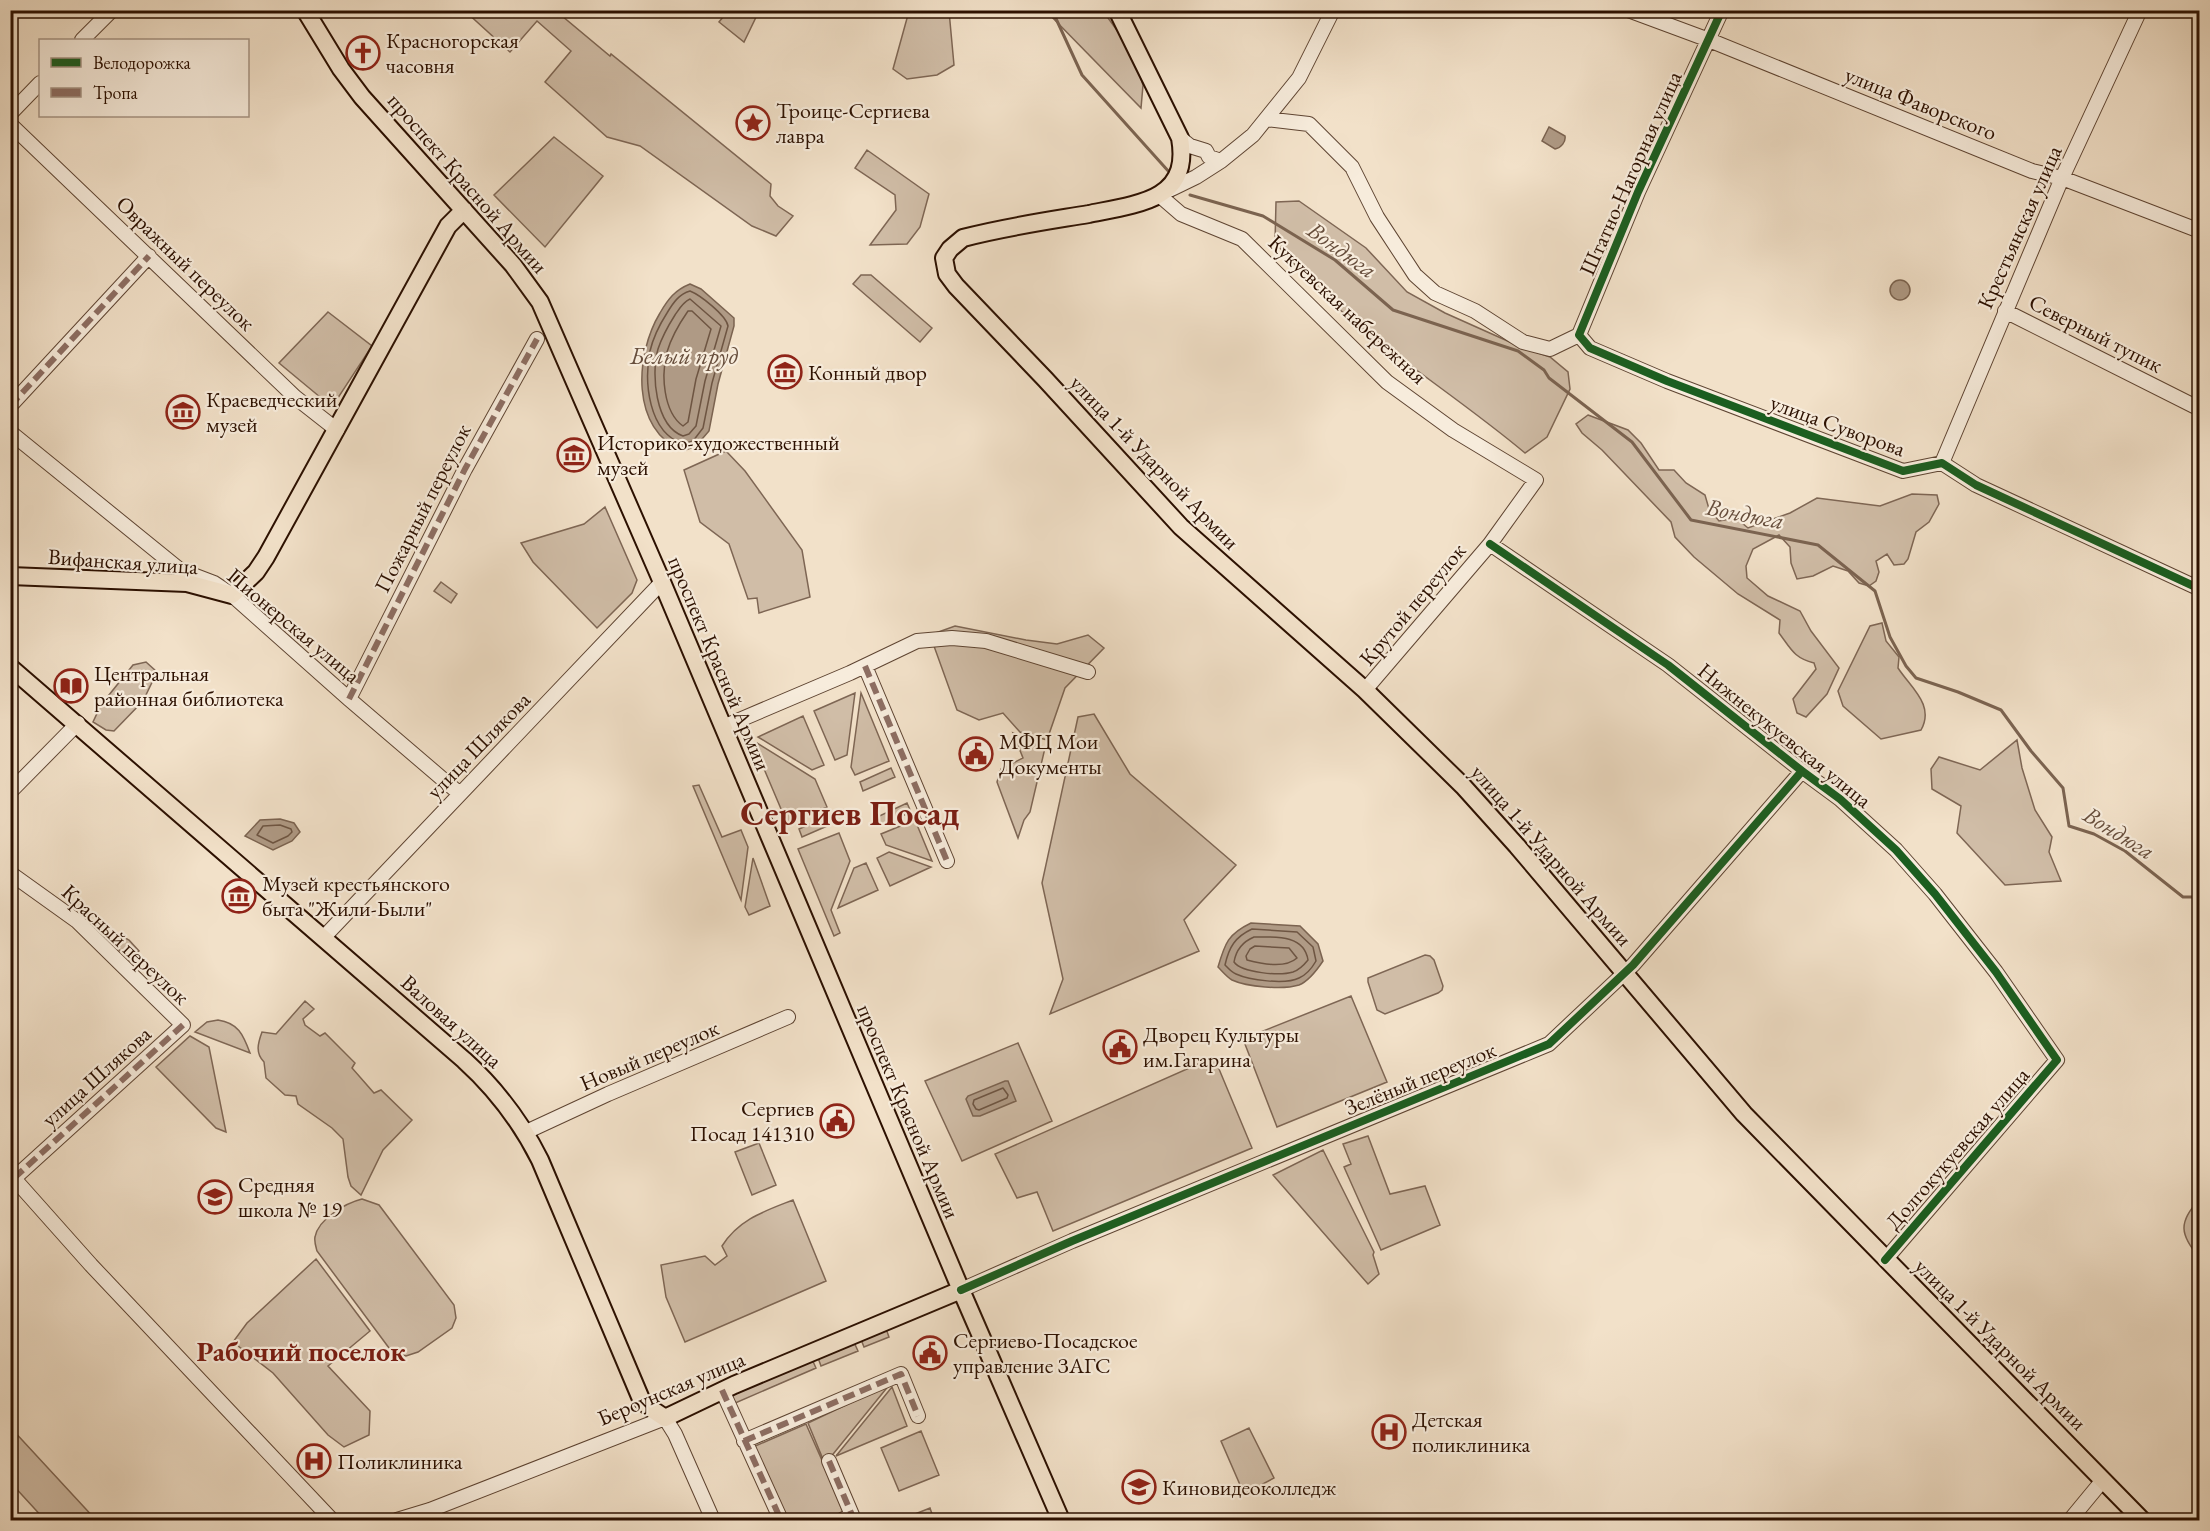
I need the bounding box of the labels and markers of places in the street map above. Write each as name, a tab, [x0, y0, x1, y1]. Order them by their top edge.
place label: Красногорская часовня	[386, 26, 519, 80]
church icon: Красногорская часовня	[345, 35, 381, 71]
place label: Троице-Сергиева лавра	[776, 96, 930, 150]
place icon: Троице-Сергиева лавра	[735, 105, 771, 141]
museum icon: Конный двор	[767, 354, 803, 390]
place label: Конный двор	[808, 358, 927, 387]
place label: Краеведческий музей	[206, 385, 338, 439]
museum icon: Краеведческий музей	[165, 394, 201, 430]
place label: Историко-художественный музей	[597, 428, 840, 482]
museum icon: Историко-художественный музей	[556, 437, 592, 473]
place label: Центральная районная библиотека	[94, 659, 284, 713]
library icon: Центральная районная библиотека	[53, 668, 89, 704]
place label: МФЦ Мои Документы	[999, 727, 1102, 781]
public building icon: МФЦ Мои Документы	[958, 736, 994, 772]
place label: Музей крестьянского быта "Жили-Были"	[262, 869, 450, 923]
museum icon: Музей крестьянского быта "Жили-Были"	[221, 878, 257, 914]
place label: Дворец Культуры им.Гагарина	[1143, 1020, 1299, 1074]
public building icon: Дворец Культуры им.Гагарина	[1102, 1029, 1138, 1065]
place label: Сергиев Посад 141310	[690, 1094, 814, 1148]
public building icon: Сергиев Посад 141310	[819, 1103, 855, 1139]
place label: Средняя школа № 19	[238, 1170, 342, 1224]
school or university icon: Средняя школа № 19	[197, 1179, 233, 1215]
place label: Сергиево-Посадское управление ЗАГС	[953, 1326, 1138, 1380]
public building icon: Сергиево-Посадское управление ЗАГС	[912, 1335, 948, 1371]
place label: Детская поликлиника	[1412, 1405, 1531, 1459]
hospital icon: Детская поликлиника	[1371, 1414, 1407, 1450]
hospital icon: Поликлиника	[296, 1443, 332, 1479]
place label: Поликлиника	[337, 1447, 463, 1476]
school or university icon: Киновидеоколледж	[1121, 1469, 1157, 1505]
place label: Киновидеоколледж	[1162, 1473, 1337, 1502]

